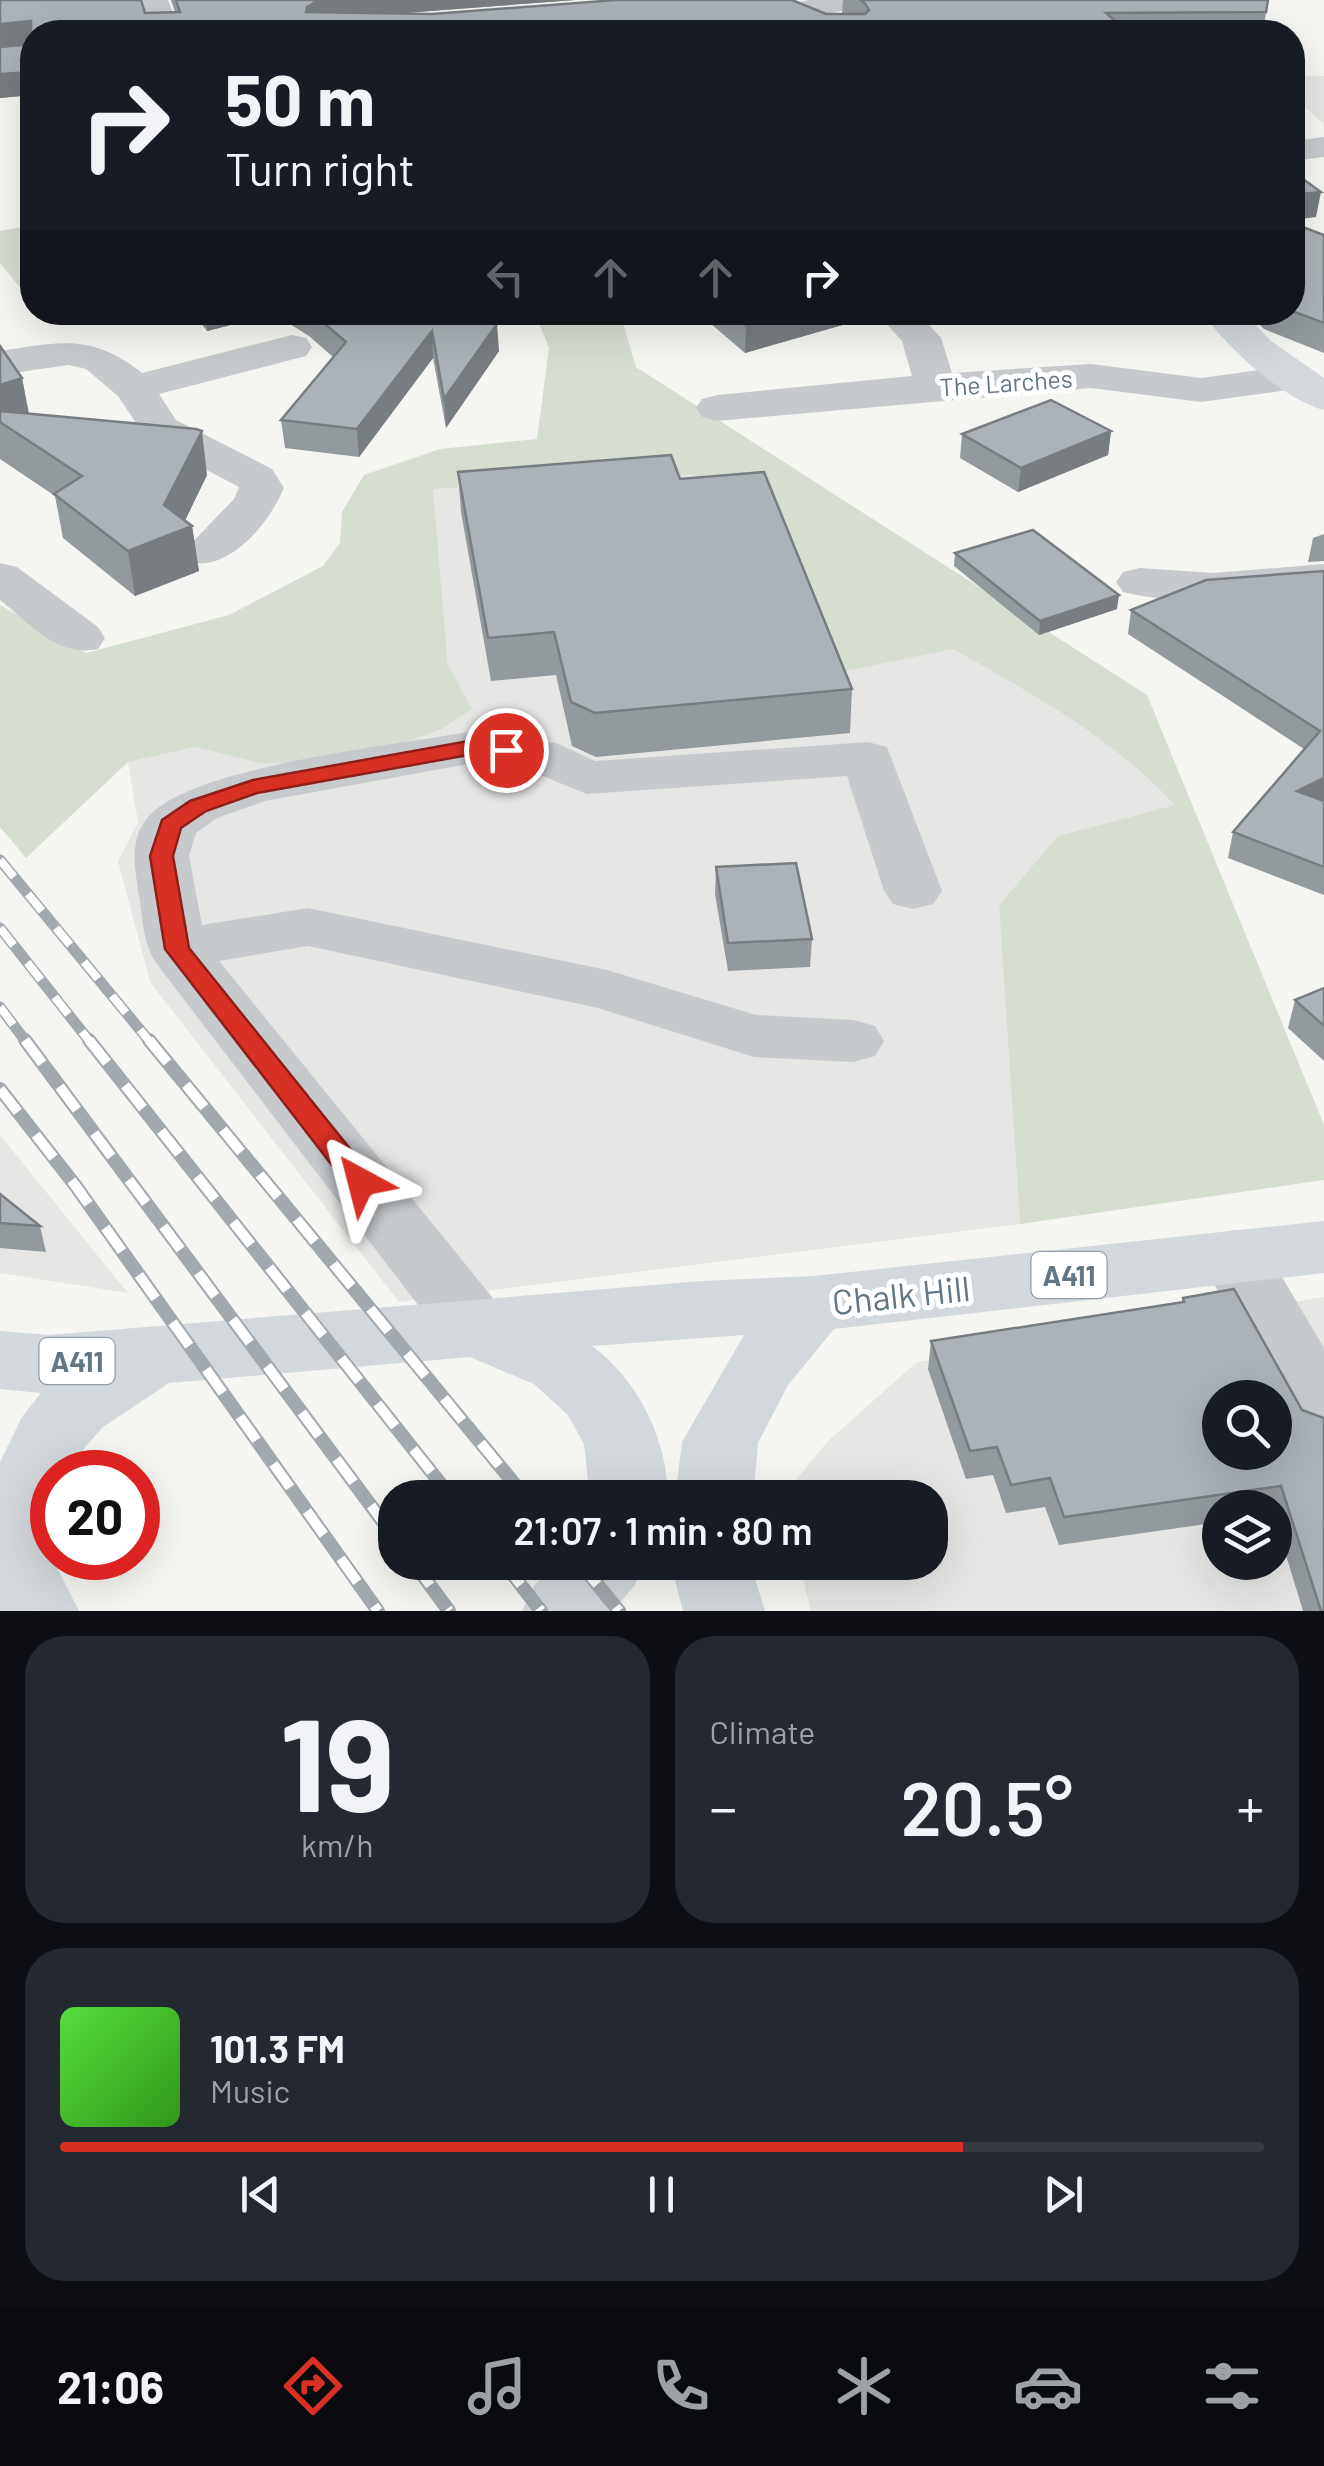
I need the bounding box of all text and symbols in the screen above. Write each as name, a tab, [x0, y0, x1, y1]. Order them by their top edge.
text: 50 m	[225, 56, 375, 140]
icon: right	[60, 60, 190, 190]
text: Turn right	[225, 141, 415, 195]
icon: left	[478, 250, 533, 305]
icon: ahead	[583, 250, 638, 305]
icon: ahead	[688, 250, 743, 305]
icon: right	[793, 250, 848, 305]
street label: The Larches	[938, 362, 1074, 402]
pin	[464, 708, 549, 793]
icon: arrive	[479, 723, 534, 778]
position arrow	[309, 1130, 413, 1234]
road number: A411	[1032, 1252, 1106, 1298]
street label: Chalk Hill	[830, 1266, 972, 1322]
road number: A411	[40, 1338, 114, 1384]
map controls	[1202, 1380, 1292, 1580]
button: search	[1202, 1380, 1292, 1470]
speed limit sign: 20	[30, 1450, 160, 1580]
button: layers	[1202, 1490, 1292, 1580]
text: 21:07 · 1 min · 80 m	[513, 1507, 813, 1553]
text: 19	[280, 1682, 395, 1838]
text: Climate	[710, 1712, 815, 1750]
text: 20.5°	[900, 1761, 1073, 1851]
text: −	[710, 1773, 737, 1839]
text: +	[1236, 1773, 1264, 1839]
text: km/h	[301, 1825, 373, 1863]
text: 101.3 FM	[210, 2025, 345, 2071]
text: Music	[210, 2071, 290, 2109]
icon: previous	[233, 2167, 288, 2222]
icon: pause	[634, 2167, 689, 2222]
icon: next	[1036, 2167, 1091, 2222]
icon: directions	[278, 2351, 348, 2421]
icon: music	[462, 2351, 532, 2421]
icon: phone	[646, 2351, 716, 2421]
icon: climate	[829, 2351, 899, 2421]
icon: car	[1013, 2351, 1083, 2421]
icon: filters	[1197, 2351, 1267, 2421]
text: 21:06	[57, 2359, 164, 2413]

